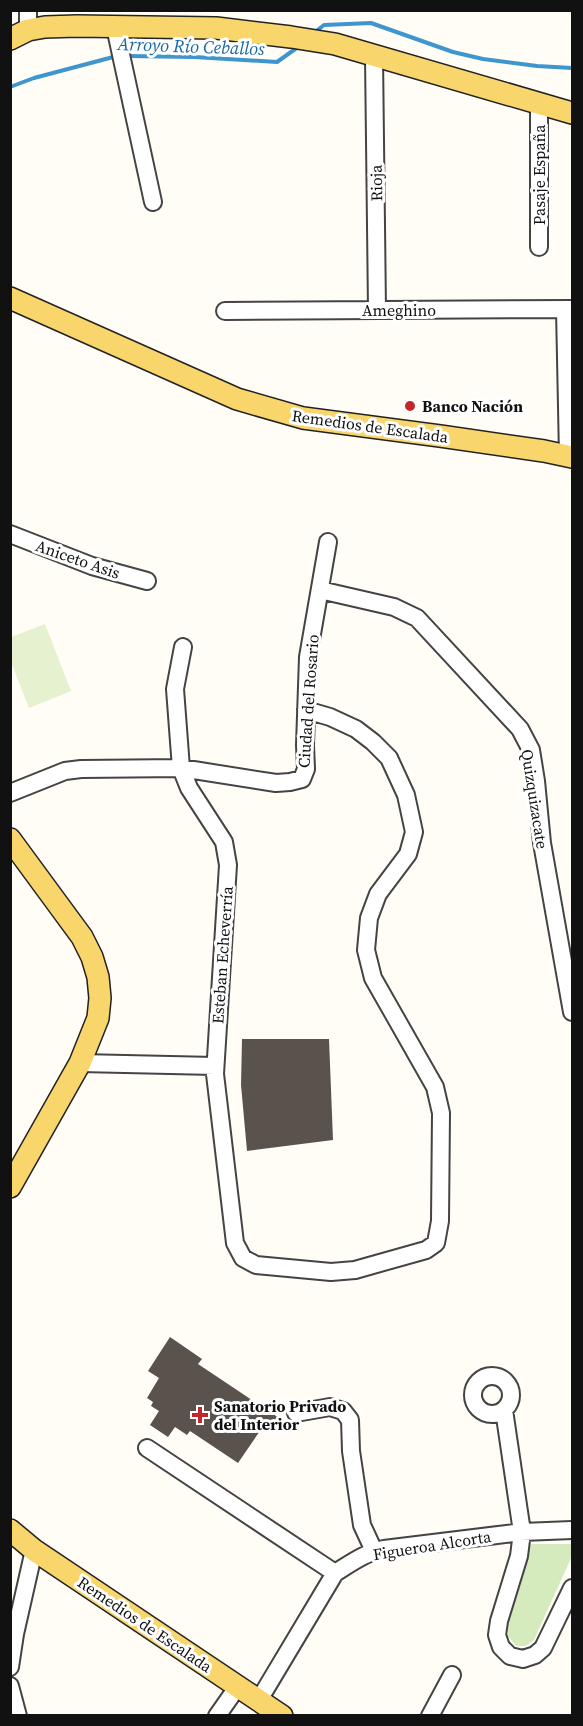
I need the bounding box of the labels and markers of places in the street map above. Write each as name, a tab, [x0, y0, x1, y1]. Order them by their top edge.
place label: Banco Nación	[422, 395, 523, 417]
marker: Banco Nación	[403, 399, 417, 413]
place label: Sanatorio Privado del Interior	[214, 1395, 346, 1435]
marker: Sanatorio Privado del Interior	[191, 1406, 209, 1424]

